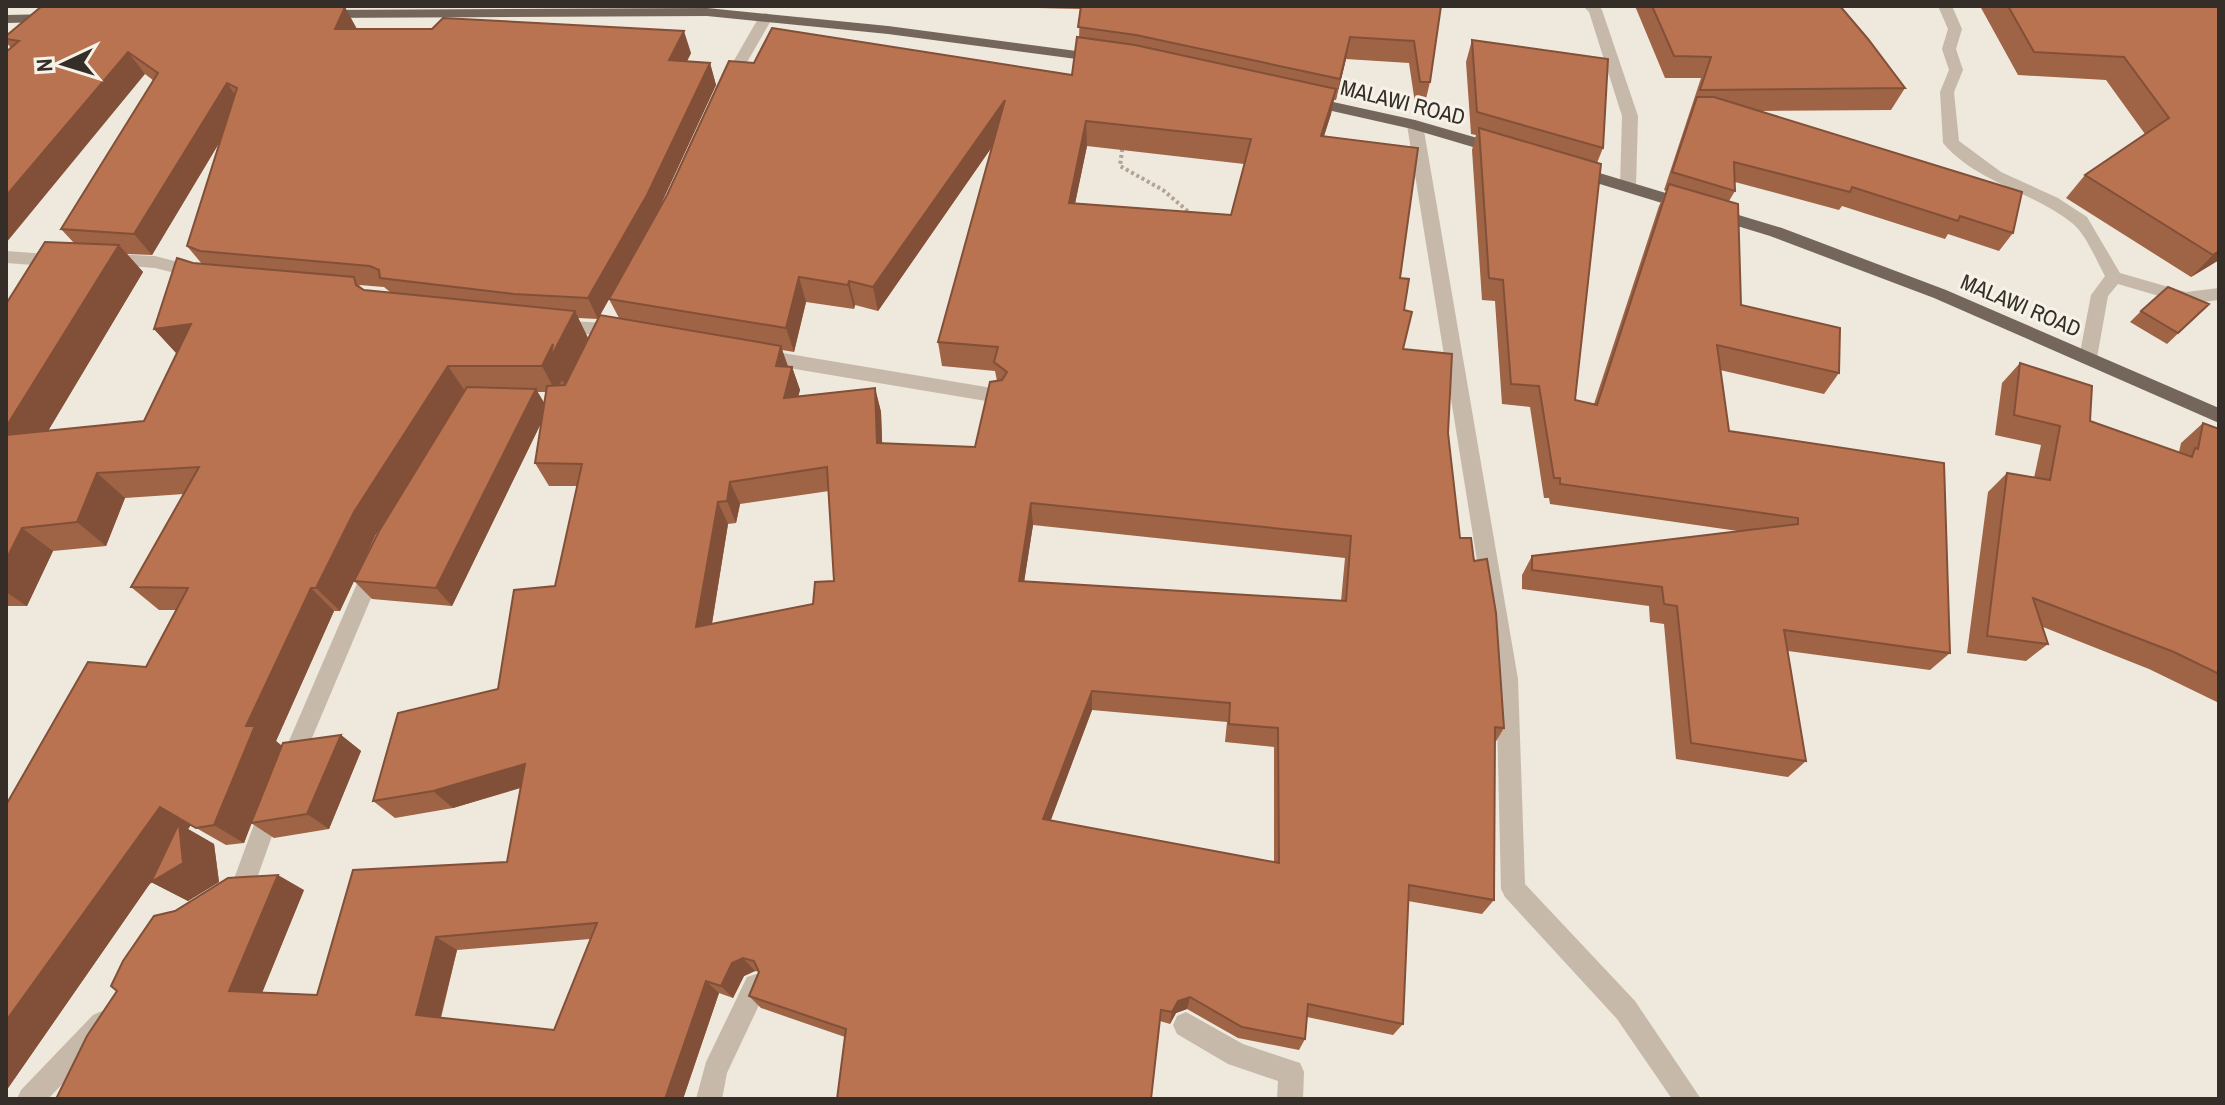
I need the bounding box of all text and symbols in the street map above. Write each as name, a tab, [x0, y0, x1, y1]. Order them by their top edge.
north arrow	[24, 24, 104, 104]
text: N	[29, 58, 59, 73]
street label: MALAWI ROAD	[1337, 72, 1469, 132]
street label: MALAWI ROAD	[1956, 266, 2086, 344]

